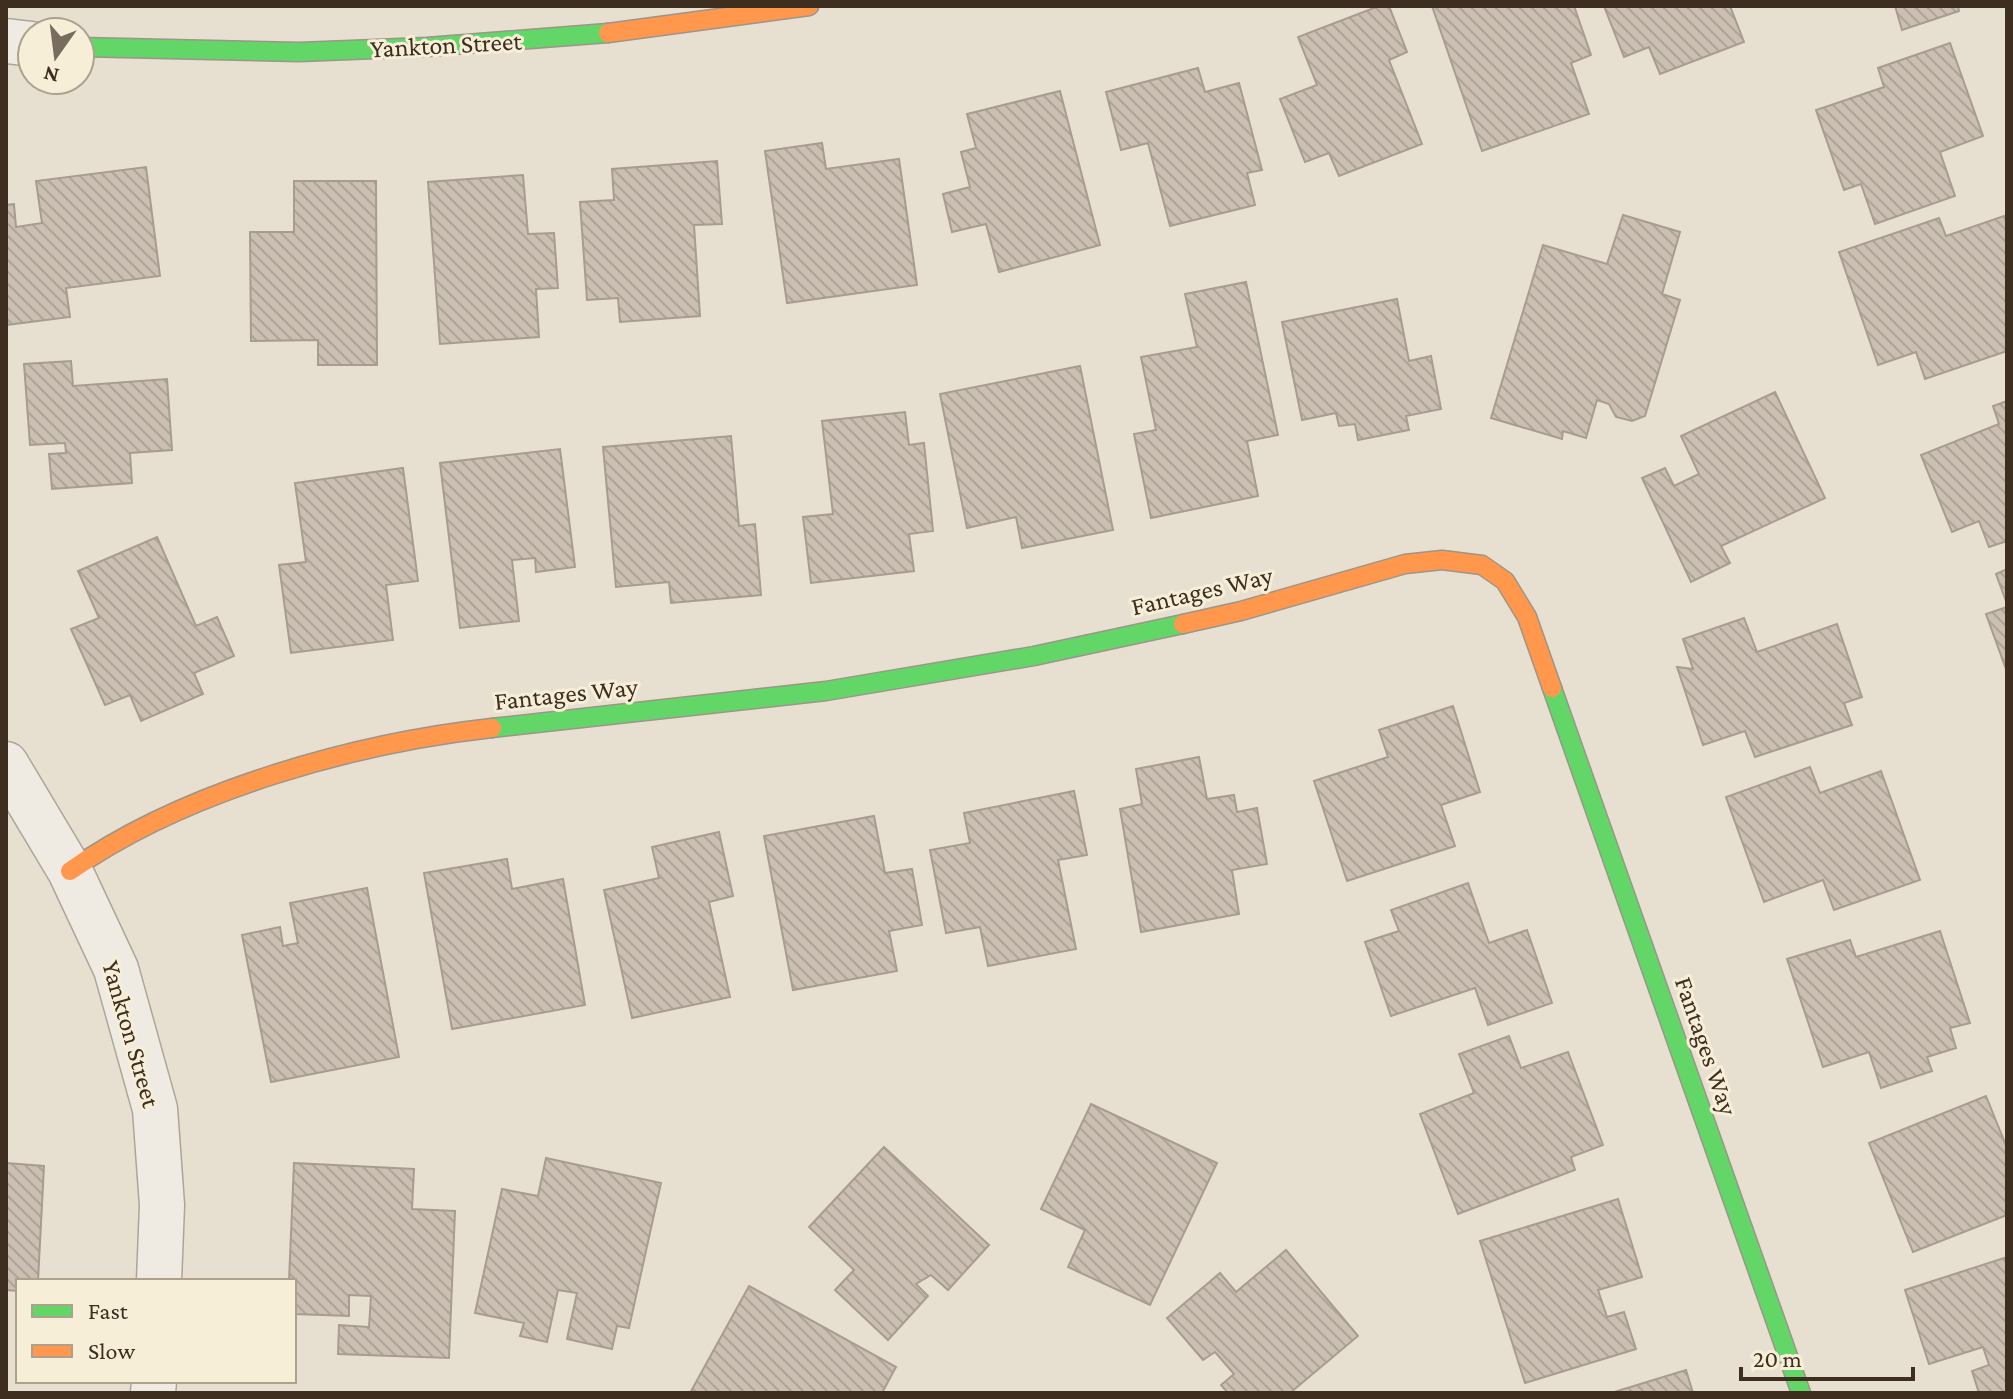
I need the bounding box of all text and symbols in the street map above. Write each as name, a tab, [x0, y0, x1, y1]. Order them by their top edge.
north arrow	[16, 16, 96, 96]
street label: Yankton Street	[370, 27, 523, 63]
text: N	[41, 61, 62, 89]
street label: Fantages Way	[1128, 560, 1277, 621]
street label: Fantages Way	[493, 672, 640, 716]
street label: Yankton Street	[96, 957, 166, 1111]
street label: Fantages Way	[1669, 973, 1744, 1120]
legend	[16, 1279, 296, 1383]
text: Fast	[88, 1297, 129, 1324]
scale bar	[1741, 1331, 1913, 1381]
text: Slow	[88, 1337, 135, 1364]
text: 20 m	[1753, 1345, 1802, 1372]

